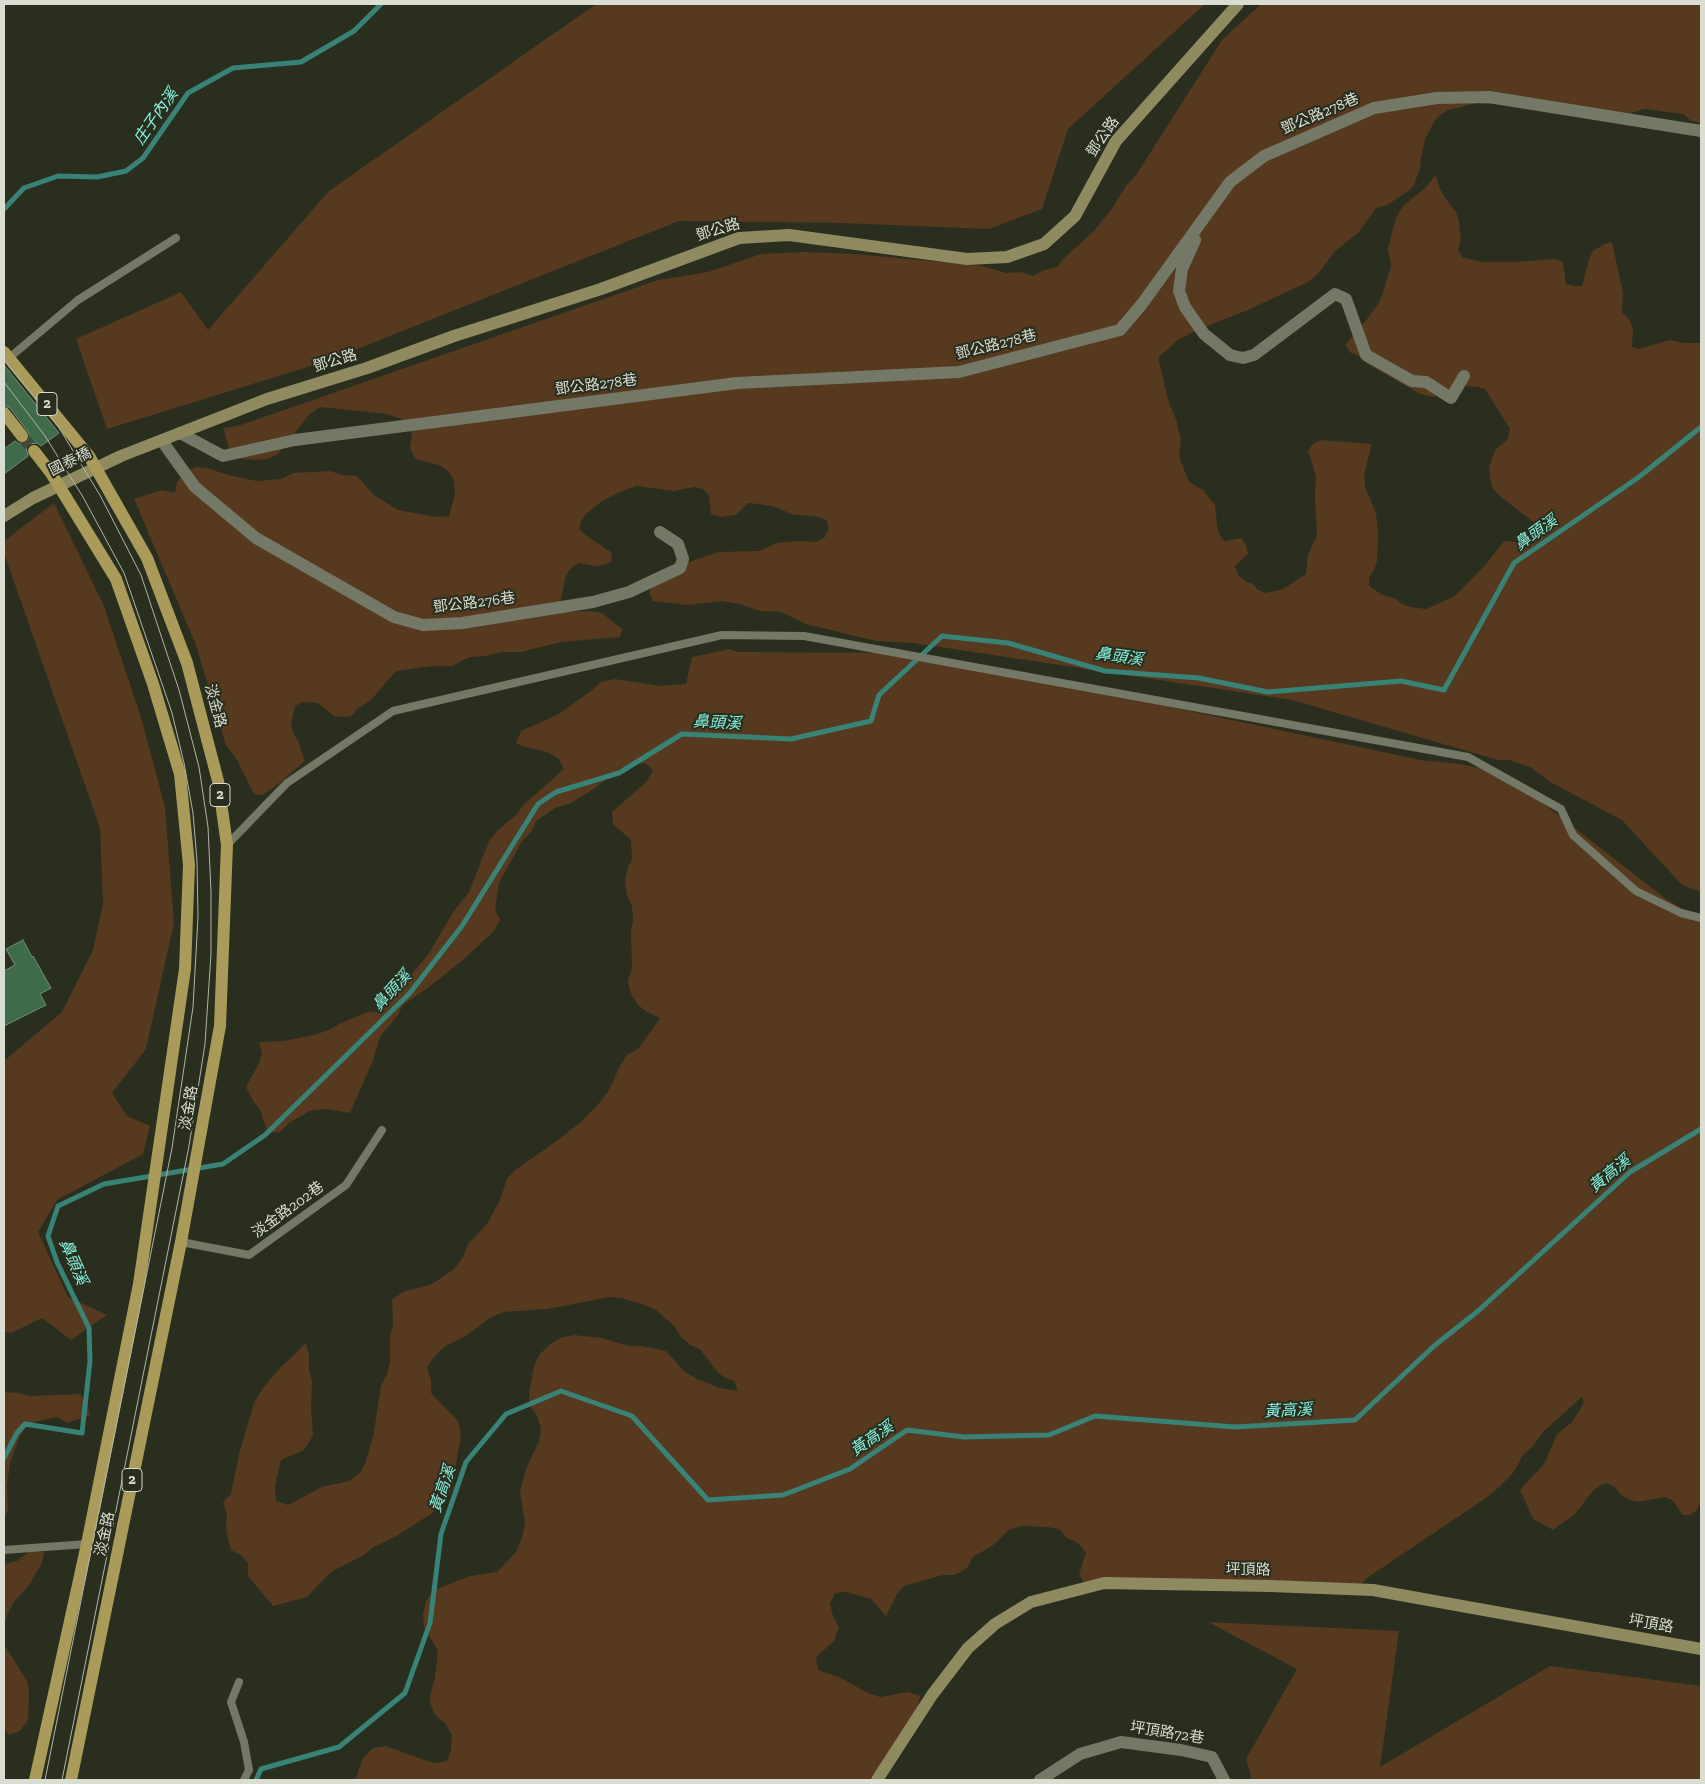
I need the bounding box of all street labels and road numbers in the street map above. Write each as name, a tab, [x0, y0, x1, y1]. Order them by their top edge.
street label: 鄧公路278巷	[1278, 90, 1362, 138]
street label: 鄧公路	[1083, 113, 1123, 161]
street label: 鄧公路	[694, 215, 742, 245]
street label: 鄧公路278巷	[954, 326, 1038, 364]
street label: 鄧公路	[311, 346, 359, 376]
street label: 鄧公路278巷	[554, 371, 638, 399]
road number: 2	[37, 392, 57, 416]
street label: 國泰橋	[46, 444, 94, 480]
street label: 鄧公路276巷	[432, 589, 516, 617]
street label: 淡金路	[200, 682, 230, 730]
road number: 2	[210, 784, 230, 806]
street label: 淡金路	[176, 1084, 202, 1132]
street label: 淡金路202巷	[249, 1178, 327, 1242]
road number: 2	[122, 1468, 142, 1492]
street label: 淡金路	[92, 1510, 118, 1558]
street label: 坪頂路	[1225, 1561, 1271, 1579]
street label: 坪頂路	[1627, 1611, 1675, 1637]
street label: 坪頂路72巷	[1129, 1718, 1205, 1748]

